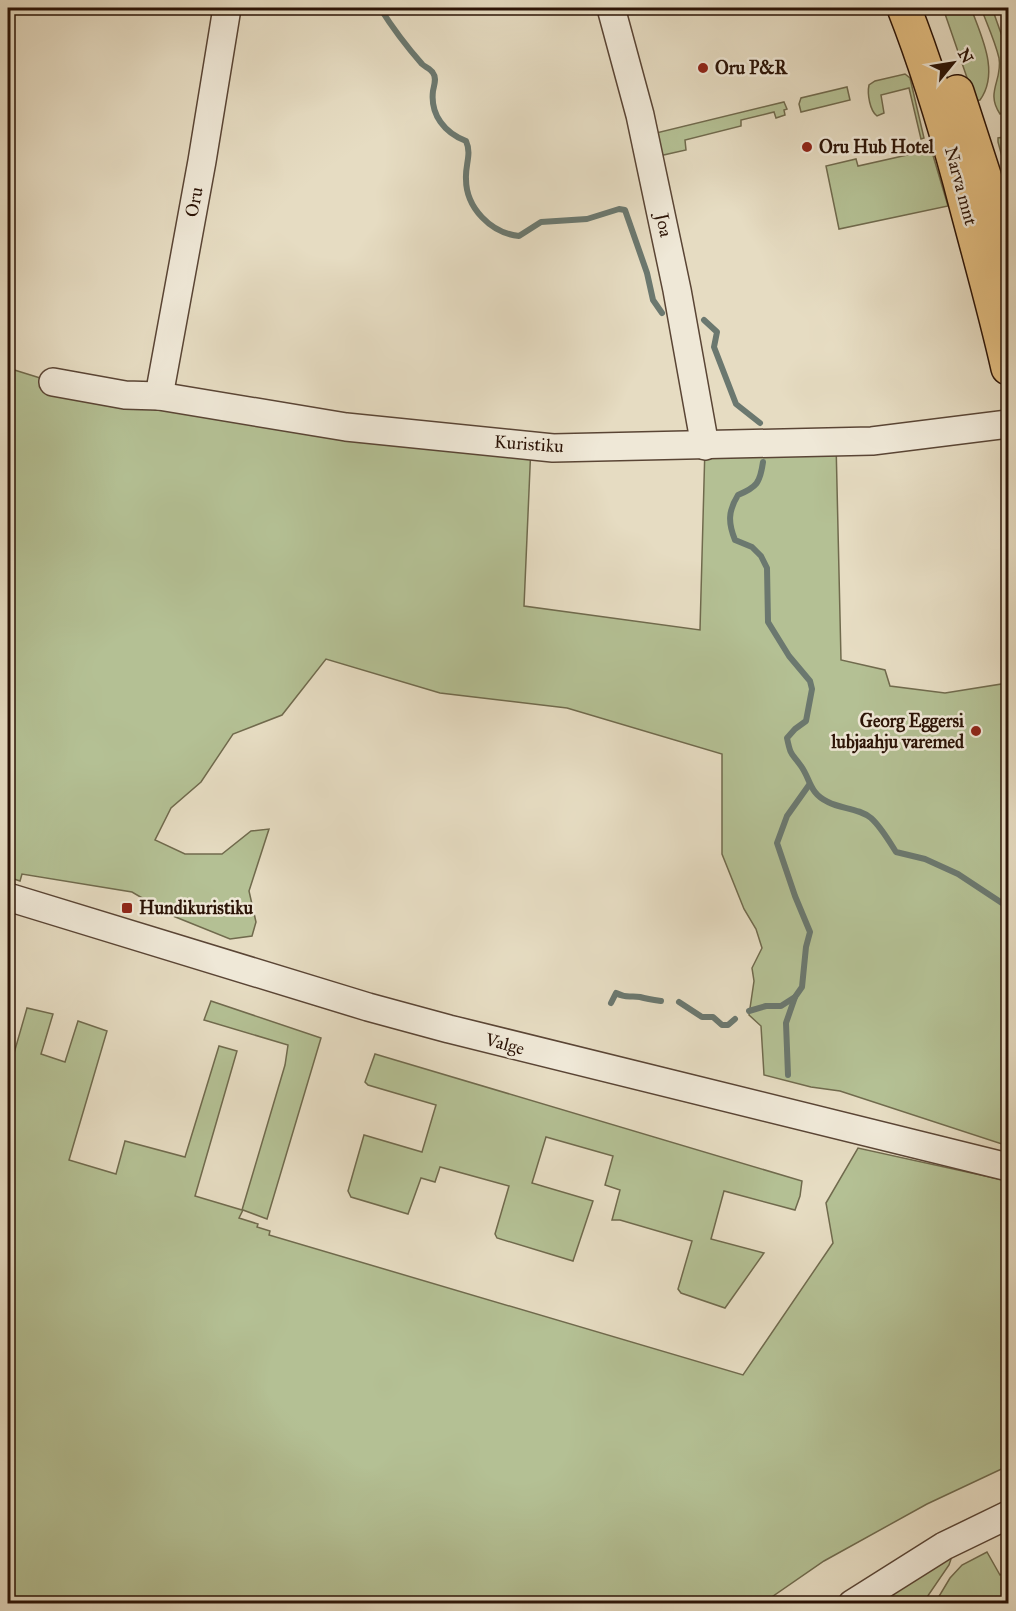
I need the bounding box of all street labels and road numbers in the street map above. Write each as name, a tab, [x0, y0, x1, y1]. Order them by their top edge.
street label: Narva mnt	[940, 144, 982, 228]
street label: Oru	[180, 185, 208, 219]
street label: Joa	[649, 209, 677, 239]
street label: Kuristiku	[494, 431, 565, 457]
street label: Valge	[482, 1028, 527, 1061]

